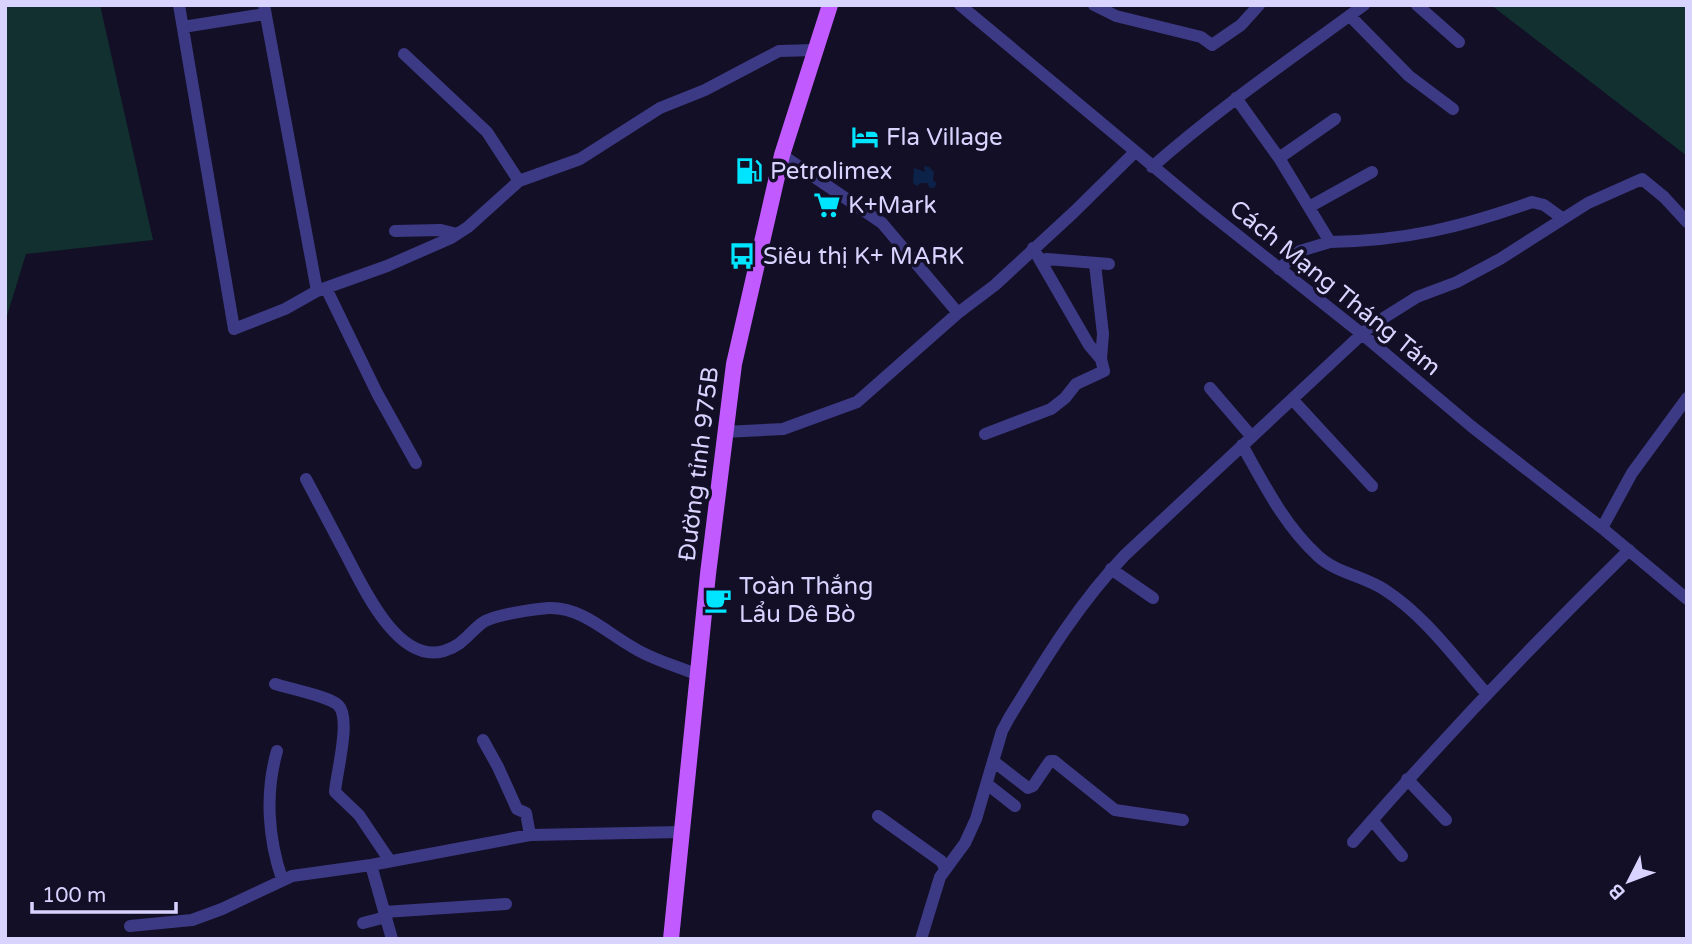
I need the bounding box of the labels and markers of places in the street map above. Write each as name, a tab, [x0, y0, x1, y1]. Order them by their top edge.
hotel icon: Fla Village	[850, 122, 880, 152]
place label: Fla Village	[886, 123, 1003, 152]
fuel station icon: Petrolimex	[734, 156, 764, 186]
place label: Petrolimex	[770, 157, 892, 186]
supermarket icon: K+Mark	[812, 190, 842, 220]
place label: K+Mark	[848, 191, 937, 220]
bus stop icon: Siêu thị K+ MARK	[727, 241, 757, 271]
place label: Siêu thị K+ MARK	[763, 242, 964, 271]
place label: Toàn Thắng Lẩu Dê Bò	[739, 572, 873, 629]
cafe icon: Toàn Thắng Lẩu Dê Bò	[703, 585, 733, 615]

